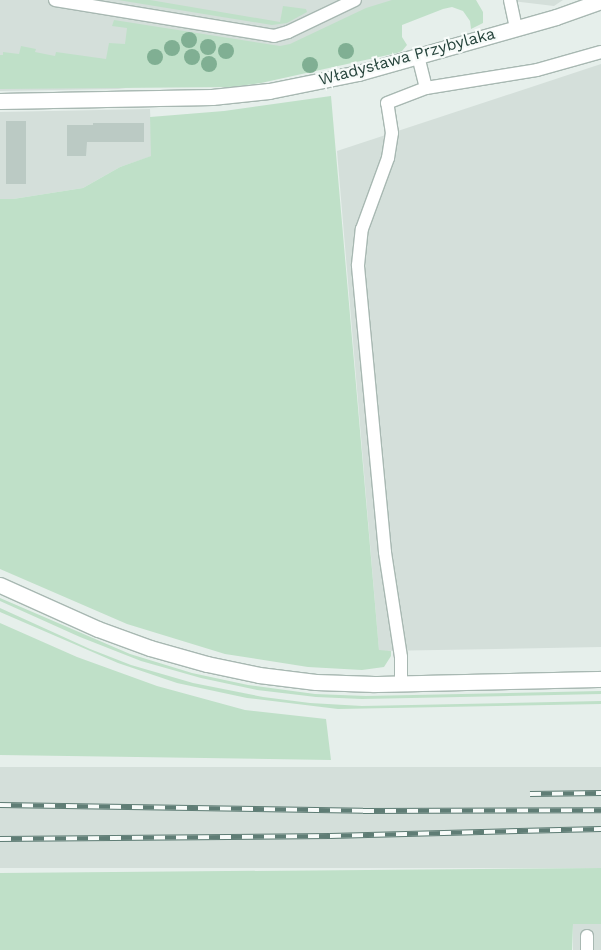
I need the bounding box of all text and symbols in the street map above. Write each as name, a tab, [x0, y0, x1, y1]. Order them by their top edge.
street label: Władysława Przybylaka	[317, 24, 497, 90]

